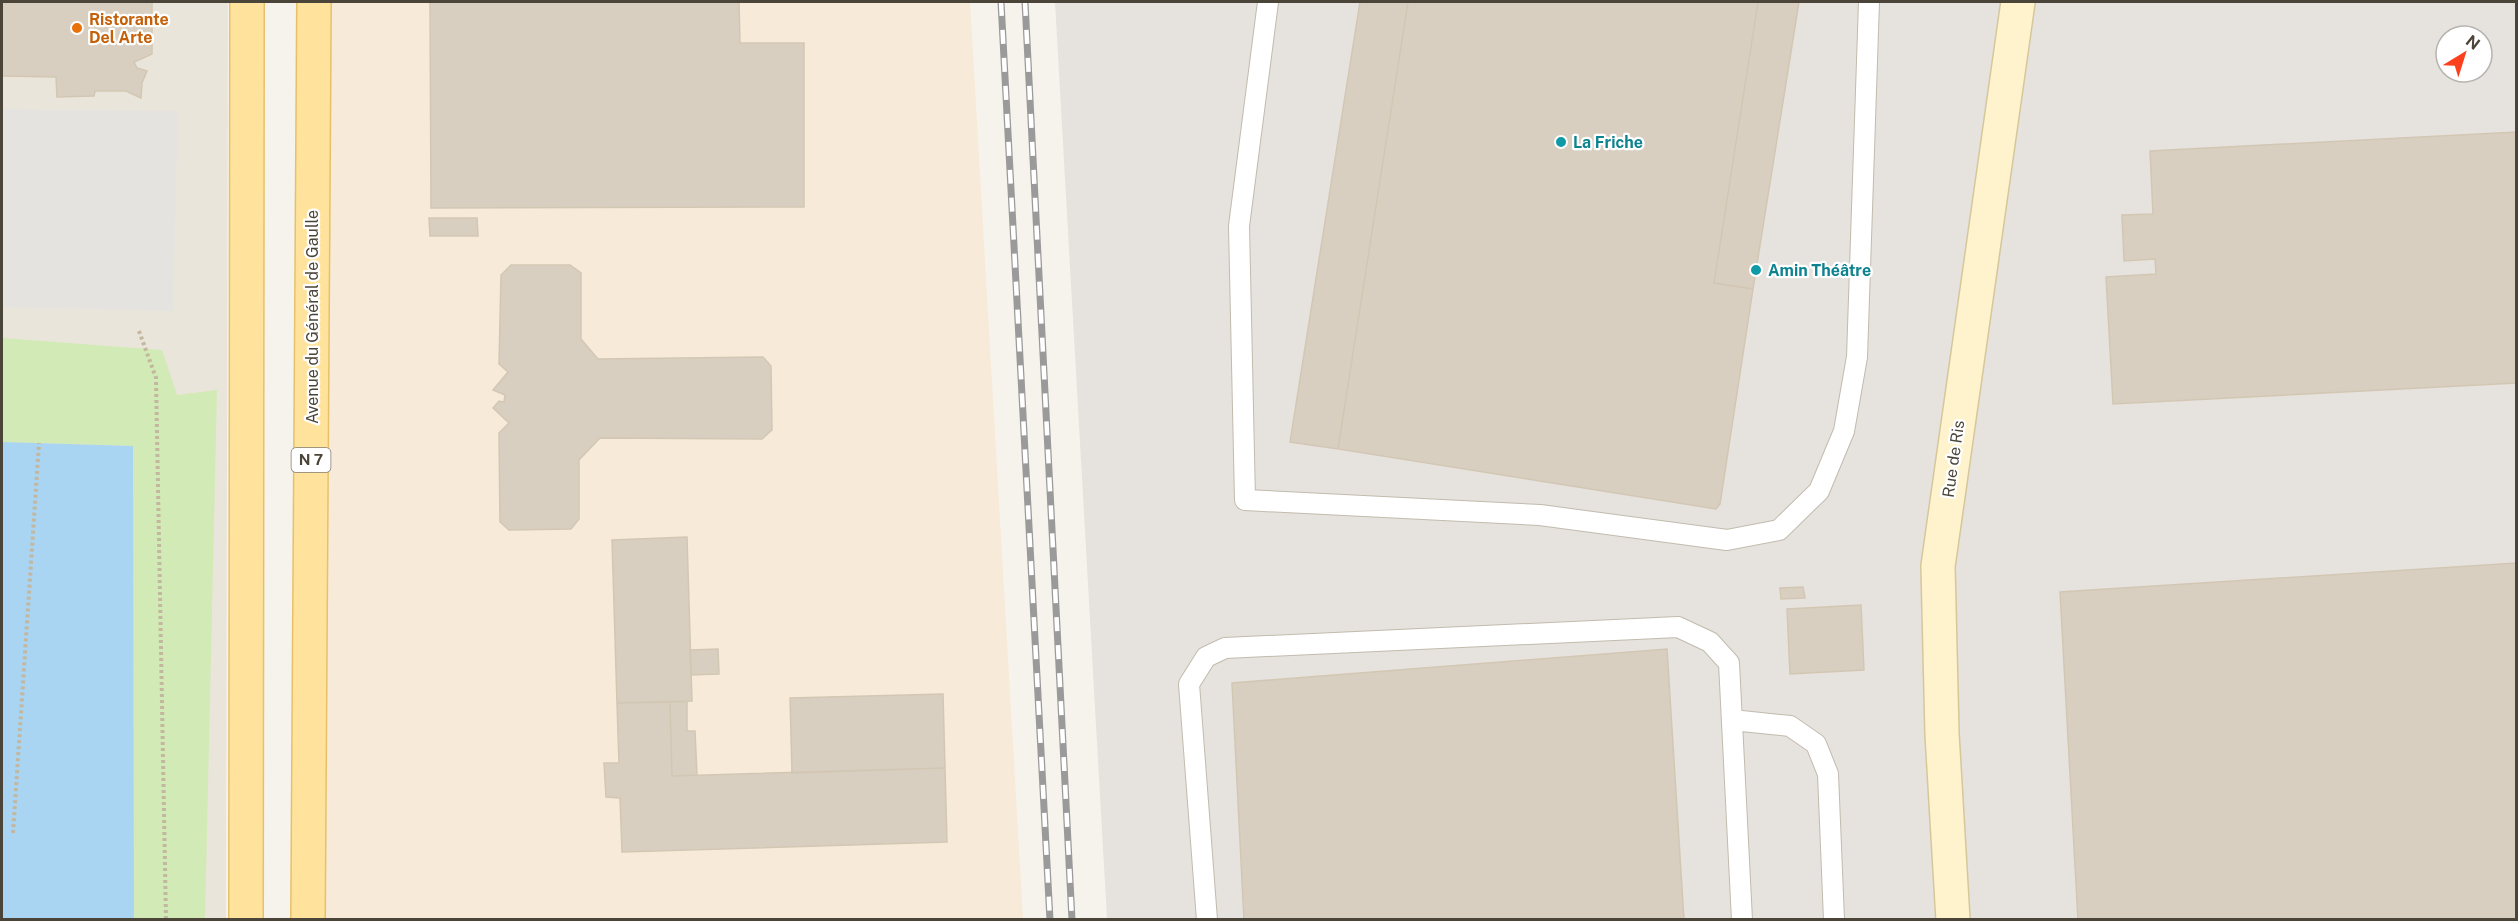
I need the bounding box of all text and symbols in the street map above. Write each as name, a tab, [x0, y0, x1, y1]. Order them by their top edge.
place label: Ristorante Del Arte	[89, 10, 169, 47]
marker: Ristorante Del Arte	[70, 21, 84, 35]
north arrow	[2434, 24, 2494, 84]
text: N	[2462, 31, 2484, 54]
place label: La Friche	[1573, 133, 1643, 152]
marker: La Friche	[1554, 135, 1568, 149]
street label: Avenue du Général de Gaulle	[303, 210, 322, 424]
place label: Amin Théâtre	[1768, 261, 1871, 280]
marker: Amin Théâtre	[1749, 263, 1763, 277]
street label: Rue de Ris	[1939, 419, 1968, 499]
road number: N 7	[292, 448, 330, 472]

